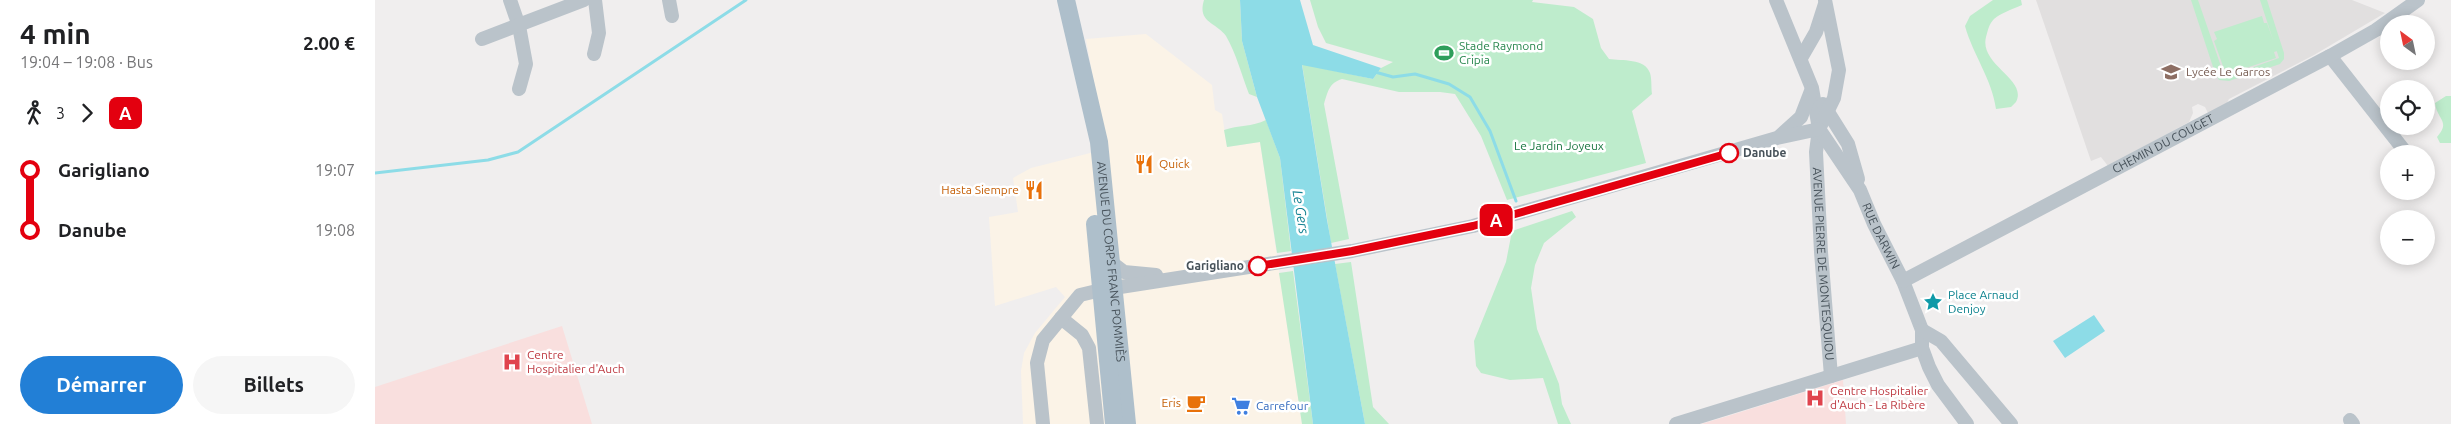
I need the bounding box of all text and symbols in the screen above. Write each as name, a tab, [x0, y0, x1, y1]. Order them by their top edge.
north arrow	[2380, 15, 2435, 70]
map controls	[2380, 15, 2435, 265]
text: 4 min	[20, 18, 91, 49]
text: 2.00 €	[303, 32, 355, 54]
place label: Stade Raymond Cripia	[1459, 39, 1543, 66]
sports icon: Stade Raymond Cripia	[1433, 42, 1455, 64]
text: 19:04 – 19:08 · Bus	[20, 53, 153, 71]
school or university icon: Lycée Le Garros	[2160, 61, 2182, 83]
place label: Lycée Le Garros	[2186, 65, 2270, 78]
button: locate	[2380, 80, 2435, 135]
icon: walk	[20, 99, 48, 127]
icon: forward	[73, 99, 101, 127]
text: A	[119, 103, 132, 123]
text: 3	[56, 104, 65, 122]
street label: CHEMIN DU COUGET	[2110, 111, 2216, 176]
park label: Le Jardin Joyeux	[1514, 139, 1604, 152]
marker: Danube	[1719, 143, 1739, 163]
button: +	[2380, 145, 2435, 200]
place label: Danube	[1743, 146, 1786, 159]
restaurant icon: Quick	[1133, 153, 1155, 175]
place label: Quick	[1159, 157, 1190, 170]
text: Garigliano	[58, 159, 150, 181]
text: 19:07	[315, 161, 355, 179]
street label: AVENUE DU CORPS FRANC POMMIÈS	[1095, 161, 1128, 363]
street label: AVENUE PIERRE DE MONTESQUIOU	[1811, 167, 1837, 361]
restaurant icon: Hasta Siempre	[1023, 179, 1045, 201]
place label: Hasta Siempre	[941, 183, 1019, 196]
water label: Le Gers	[1290, 189, 1312, 235]
street label: RUE DARWIN	[1860, 201, 1903, 271]
line badge: A	[1480, 204, 1512, 236]
text: A	[1490, 210, 1502, 230]
button: −	[2380, 210, 2435, 265]
text: Danube	[58, 219, 127, 241]
text: 19:08	[315, 221, 355, 239]
marker: Garigliano	[1248, 256, 1268, 276]
place label: Garigliano	[1186, 259, 1244, 272]
place label: Place Arnaud Denjoy	[1948, 288, 2019, 315]
place icon: Place Arnaud Denjoy	[1922, 291, 1944, 313]
place label: Centre Hospitalier d'Auch	[527, 348, 625, 375]
hospital icon: Centre Hospitalier d'Auch	[501, 351, 523, 373]
button: Démarrer	[20, 356, 183, 414]
button: Billets	[193, 356, 355, 414]
place label: Centre Hospitalier d'Auch - La Ribère	[1830, 384, 1929, 411]
hospital icon: Centre Hospitalier d'Auch - La Ribère	[1804, 387, 1826, 409]
cafe icon: Eris	[1185, 392, 1207, 414]
supermarket icon: Carrefour	[1230, 395, 1252, 417]
place label: Eris	[1162, 396, 1181, 409]
place label: Carrefour	[1256, 399, 1309, 412]

